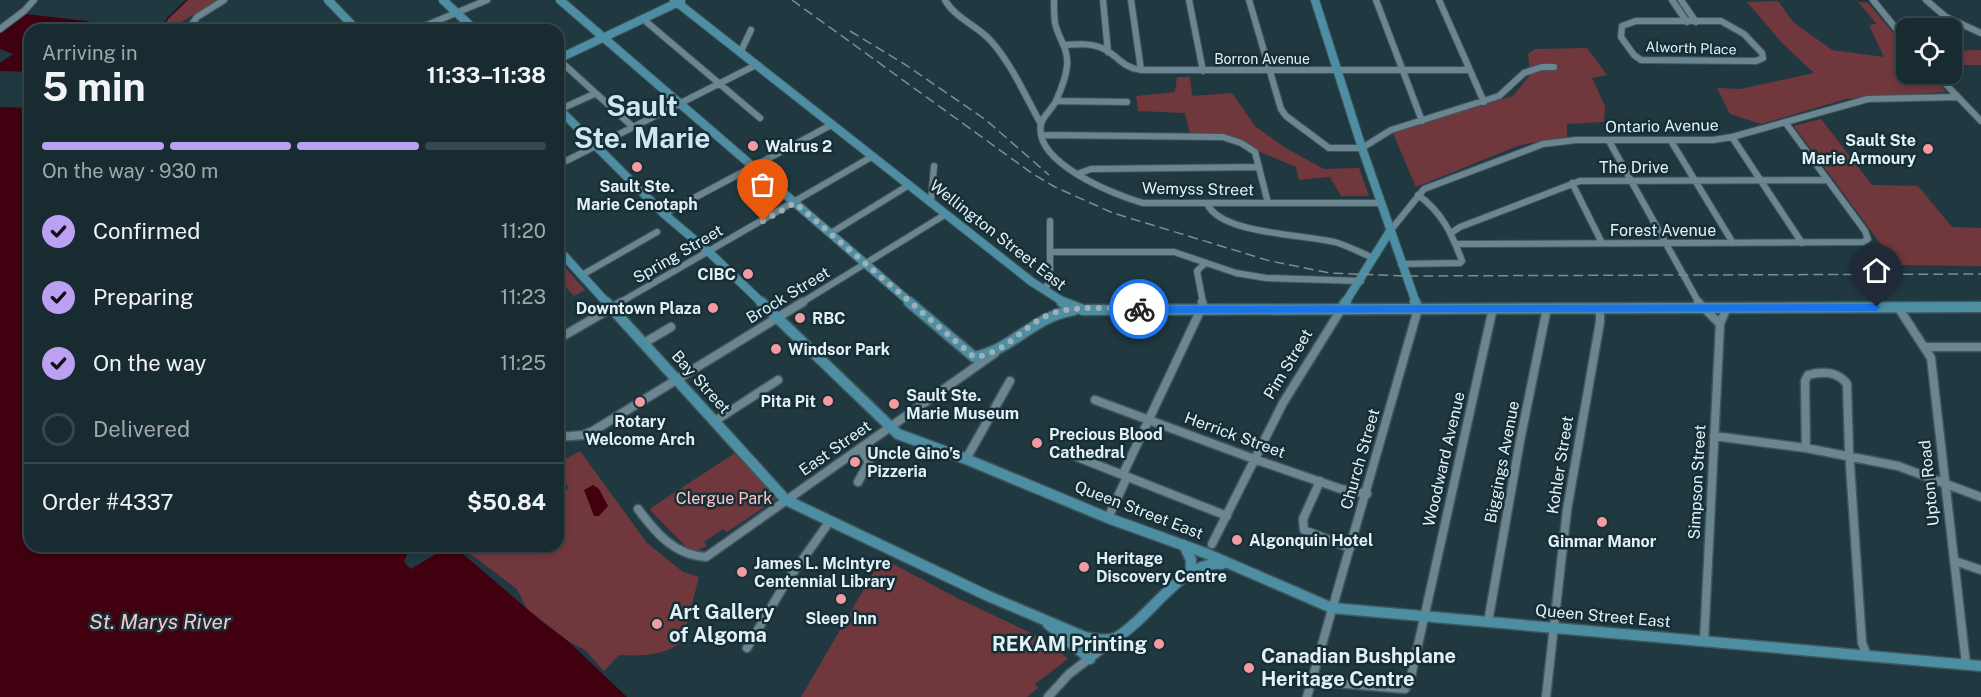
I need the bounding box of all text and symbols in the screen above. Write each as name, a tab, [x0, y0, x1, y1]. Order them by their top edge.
map controls	[1896, 18, 1962, 84]
button: locate	[1896, 18, 1962, 84]
street label: Alworth Place	[1645, 38, 1737, 58]
text: Arriving in	[42, 41, 137, 65]
street label: Borron Avenue	[1214, 51, 1310, 67]
text: 11:33–11:38	[426, 62, 546, 88]
text: 5 min	[42, 64, 146, 110]
district label: Sault Ste. Marie	[574, 89, 710, 154]
street label: Ontario Avenue	[1605, 116, 1719, 136]
place label: Sault Ste Marie Armoury	[1802, 131, 1916, 168]
place label: Walrus 2	[765, 137, 832, 156]
marker: Walrus 2	[746, 139, 760, 153]
marker: Sault Ste Marie Armoury	[1921, 142, 1935, 156]
street label: The Drive	[1599, 158, 1669, 177]
text: On the way · 930 m	[42, 159, 218, 183]
pin	[737, 159, 788, 221]
marker: Sault Ste. Marie Cenotaph	[630, 160, 644, 174]
icon: bag	[746, 168, 779, 201]
street label: Wellington Street East	[926, 176, 1070, 294]
place label: Sault Ste. Marie Cenotaph	[576, 177, 698, 214]
street label: Wemyss Street	[1142, 179, 1254, 199]
icon: check	[42, 215, 75, 248]
text: Confirmed	[93, 218, 200, 244]
text: 11:20	[501, 219, 546, 243]
street label: Spring Street	[630, 221, 726, 287]
street label: Forest Avenue	[1610, 221, 1716, 240]
pin	[1851, 245, 1902, 307]
icon: home	[1860, 254, 1893, 287]
street label: Brock Street	[743, 263, 833, 327]
place label: CIBC	[697, 265, 736, 284]
marker: CIBC	[741, 267, 755, 281]
courier	[1109, 279, 1169, 339]
icon: check	[42, 281, 75, 314]
text: Preparing	[93, 284, 194, 310]
text: 11:23	[500, 285, 546, 309]
icon: bike	[1123, 293, 1156, 326]
place label: Downtown Plaza	[576, 299, 701, 318]
marker: Downtown Plaza	[706, 301, 720, 315]
place label: RBC	[812, 309, 846, 328]
marker: RBC	[793, 311, 807, 325]
street label: Pim Street	[1260, 325, 1316, 403]
place label: Windsor Park	[788, 340, 890, 359]
marker: Windsor Park	[769, 342, 783, 356]
street label: Bay Street	[668, 346, 734, 418]
icon: check	[42, 347, 75, 380]
text: On the way	[93, 350, 206, 376]
text: 11:25	[500, 351, 546, 375]
place label: Sault Ste. Marie Museum	[906, 386, 1019, 423]
street label: Woodward Avenue	[1419, 390, 1469, 528]
place label: Pita Pit	[761, 392, 816, 411]
marker: Pita Pit	[821, 394, 835, 408]
marker: Rotary Welcome Arch	[633, 395, 647, 409]
marker: Sault Ste. Marie Museum	[887, 397, 901, 411]
street label: Biggings Avenue	[1481, 399, 1523, 525]
street label: Church Street	[1337, 406, 1383, 512]
street label: Herrick Street	[1182, 408, 1288, 462]
place label: Rotary Welcome Arch	[585, 412, 695, 449]
street label: Kohler Street	[1543, 415, 1577, 515]
text: Delivered	[93, 416, 190, 442]
street label: East Street	[795, 416, 875, 480]
street label: Simpson Street	[1685, 424, 1709, 540]
place label: Precious Blood Cathedral	[1049, 425, 1163, 462]
marker: Precious Blood Cathedral	[1030, 436, 1044, 450]
street label: Upton Road	[1915, 439, 1943, 527]
place label: Uncle Gino’s Pizzeria	[867, 444, 961, 481]
marker: Uncle Gino’s Pizzeria	[848, 455, 862, 469]
street label: Queen Street East	[1072, 477, 1206, 543]
text: Order #4337	[42, 489, 173, 515]
text: $50.84	[467, 489, 546, 515]
park label: Clergue Park	[676, 489, 772, 508]
marker: Ginmar Manor	[1595, 515, 1609, 529]
place label: Algonquin Hotel	[1249, 531, 1373, 550]
place label: Ginmar Manor	[1548, 532, 1657, 551]
marker: Algonquin Hotel	[1230, 533, 1244, 547]
place label: Heritage Discovery Centre	[1096, 549, 1227, 586]
place label: James L. McIntyre Centennial Library	[754, 554, 895, 591]
marker: Heritage Discovery Centre	[1077, 560, 1091, 574]
marker: James L. McIntyre Centennial Library	[735, 565, 749, 579]
marker: Sleep Inn	[834, 592, 848, 606]
place label: Art Gallery of Algoma	[669, 600, 775, 647]
street label: Queen Street East	[1535, 601, 1671, 631]
water label: St. Marys River	[89, 609, 232, 634]
place label: Sleep Inn	[805, 609, 877, 628]
marker: Art Gallery of Algoma	[650, 617, 664, 631]
place label: REKAM Printing	[992, 632, 1147, 656]
marker: REKAM Printing	[1152, 637, 1166, 651]
place label: Canadian Bushplane Heritage Centre	[1261, 644, 1456, 691]
marker: Canadian Bushplane Heritage Centre	[1242, 661, 1256, 675]

